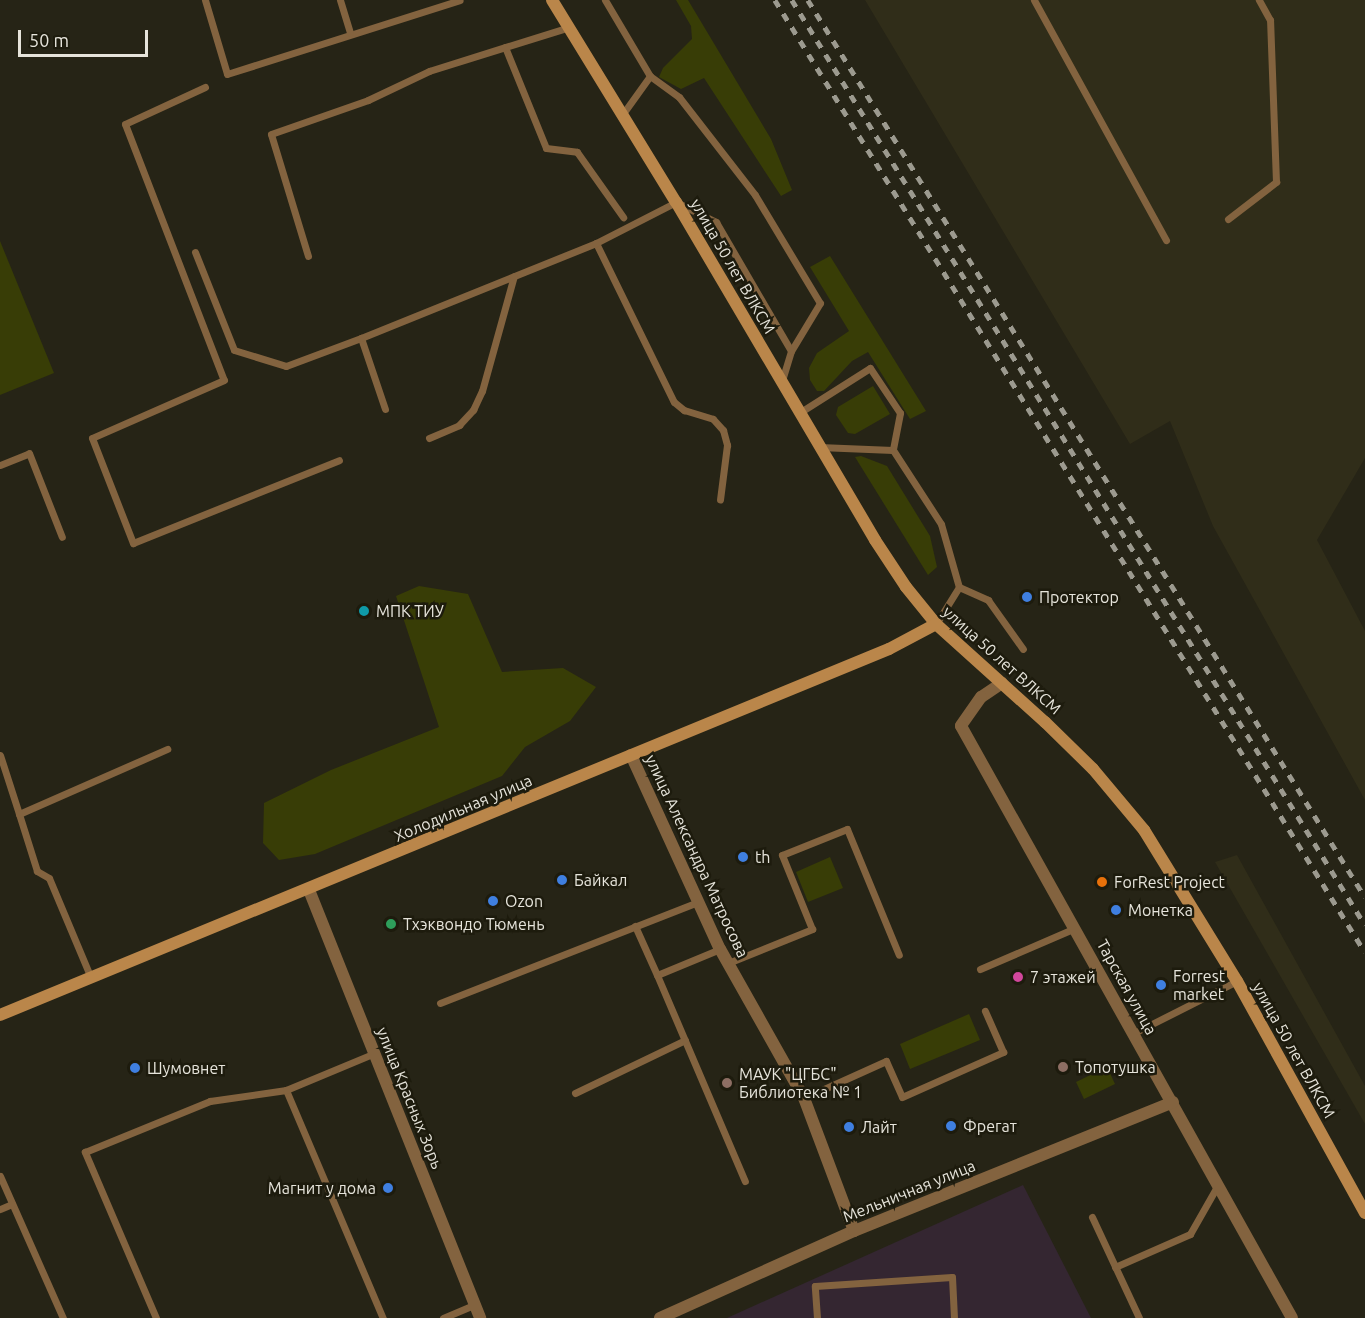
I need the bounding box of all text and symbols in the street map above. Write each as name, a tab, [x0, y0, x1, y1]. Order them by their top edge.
scale bar	[21, 18, 152, 56]
text: 50 m	[29, 30, 69, 50]
street label: улица 50 лет ВЛКСМ	[687, 195, 779, 337]
place label: Протектор	[1039, 587, 1119, 607]
marker: Протектор	[1020, 590, 1034, 604]
place label: МПК ТИУ	[376, 601, 444, 621]
street label: улица 50 лет ВЛКСМ	[939, 602, 1065, 718]
marker: МПК ТИУ	[357, 604, 371, 618]
street label: улица Александра Матросова	[641, 751, 753, 961]
street label: Холодильная улица	[391, 770, 535, 846]
place label: th	[755, 847, 770, 867]
marker: th	[736, 850, 750, 864]
place label: Байкал	[574, 870, 627, 890]
place label: ForRest Project	[1114, 872, 1225, 892]
marker: Байкал	[555, 873, 569, 887]
marker: ForRest Project	[1095, 875, 1109, 889]
place label: Ozon	[505, 891, 543, 911]
marker: Ozon	[486, 894, 500, 908]
place label: Монетка	[1128, 900, 1193, 920]
marker: Монетка	[1109, 903, 1123, 917]
place label: Тхэквондо Тюмень	[403, 914, 544, 934]
marker: Тхэквондо Тюмень	[384, 917, 398, 931]
street label: Тарская улица	[1093, 936, 1161, 1038]
place label: Forrest market	[1173, 966, 1225, 1004]
place label: 7 этажей	[1030, 967, 1096, 987]
marker: 7 этажей	[1011, 970, 1025, 984]
marker: Forrest market	[1154, 978, 1168, 992]
street label: улица 50 лет ВЛКСМ	[1249, 979, 1339, 1121]
street label: улица Красных Зорь	[373, 1024, 447, 1172]
place label: Топотушка	[1075, 1057, 1156, 1077]
place label: Шумовнет	[147, 1058, 225, 1078]
marker: Топотушка	[1056, 1060, 1070, 1074]
marker: Шумовнет	[128, 1061, 142, 1075]
place label: МАУК "ЦГБС" Библиотека № 1	[739, 1064, 862, 1102]
marker: МАУК "ЦГБС" Библиотека № 1	[720, 1076, 734, 1090]
place label: Фрегат	[963, 1116, 1017, 1136]
place label: Лайт	[861, 1117, 897, 1137]
marker: Фрегат	[944, 1119, 958, 1133]
marker: Лайт	[842, 1120, 856, 1134]
street label: Мельничная улица	[840, 1156, 978, 1226]
place label: Магнит у дома	[268, 1178, 376, 1198]
marker: Магнит у дома	[381, 1181, 395, 1195]

